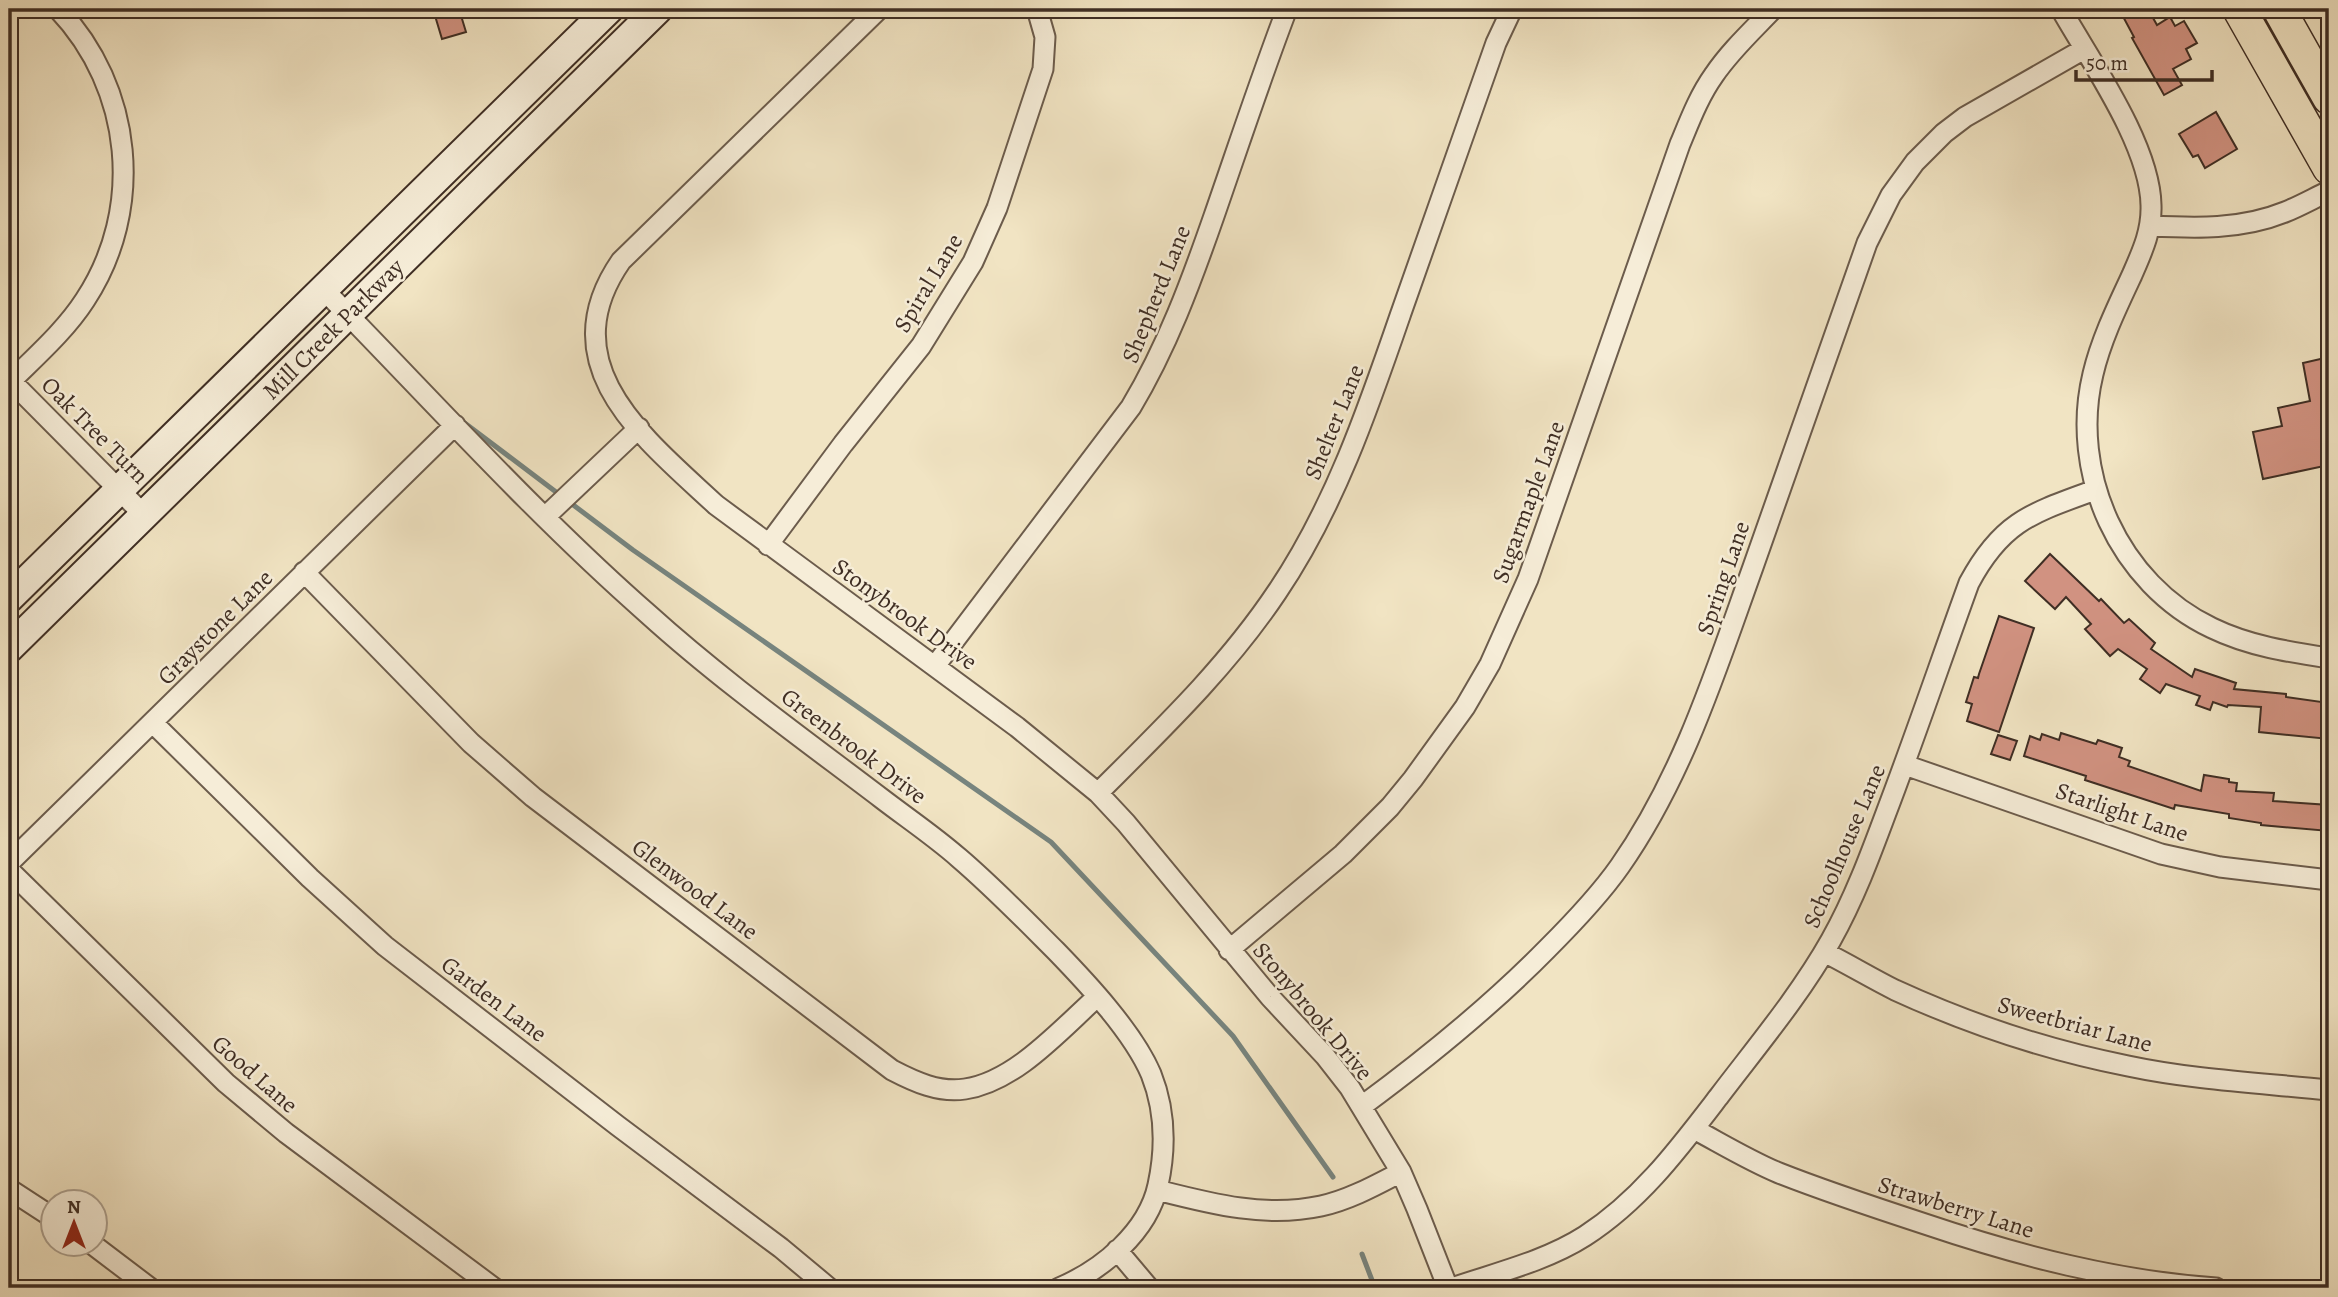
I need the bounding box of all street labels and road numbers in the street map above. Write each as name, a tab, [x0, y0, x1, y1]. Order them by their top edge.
street label: Shepherd Lane	[1114, 220, 1198, 368]
street label: Spiral Lane	[886, 228, 970, 338]
street label: Mill Creek Parkway	[255, 251, 411, 407]
street label: Shelter Lane	[1296, 360, 1372, 484]
street label: Oak Tree Turn	[34, 369, 156, 491]
street label: Sugarmaple Lane	[1484, 417, 1572, 587]
street label: Spring Lane	[1689, 517, 1757, 639]
street label: Stonybrook Drive	[826, 551, 984, 677]
street label: Graystone Lane	[150, 562, 280, 692]
street label: Greenbrook Drive	[775, 681, 933, 811]
street label: Schoolhouse Lane	[1795, 759, 1893, 933]
street label: Starlight Lane	[2051, 774, 2193, 850]
street label: Glenwood Lane	[625, 831, 765, 947]
street label: Stonybrook Drive	[1246, 935, 1380, 1087]
street label: Garden Lane	[435, 949, 553, 1049]
street label: Sweetbriar Lane	[1994, 988, 2156, 1060]
street label: Good Lane	[205, 1028, 305, 1120]
street label: Strawberry Lane	[1874, 1168, 2038, 1246]

